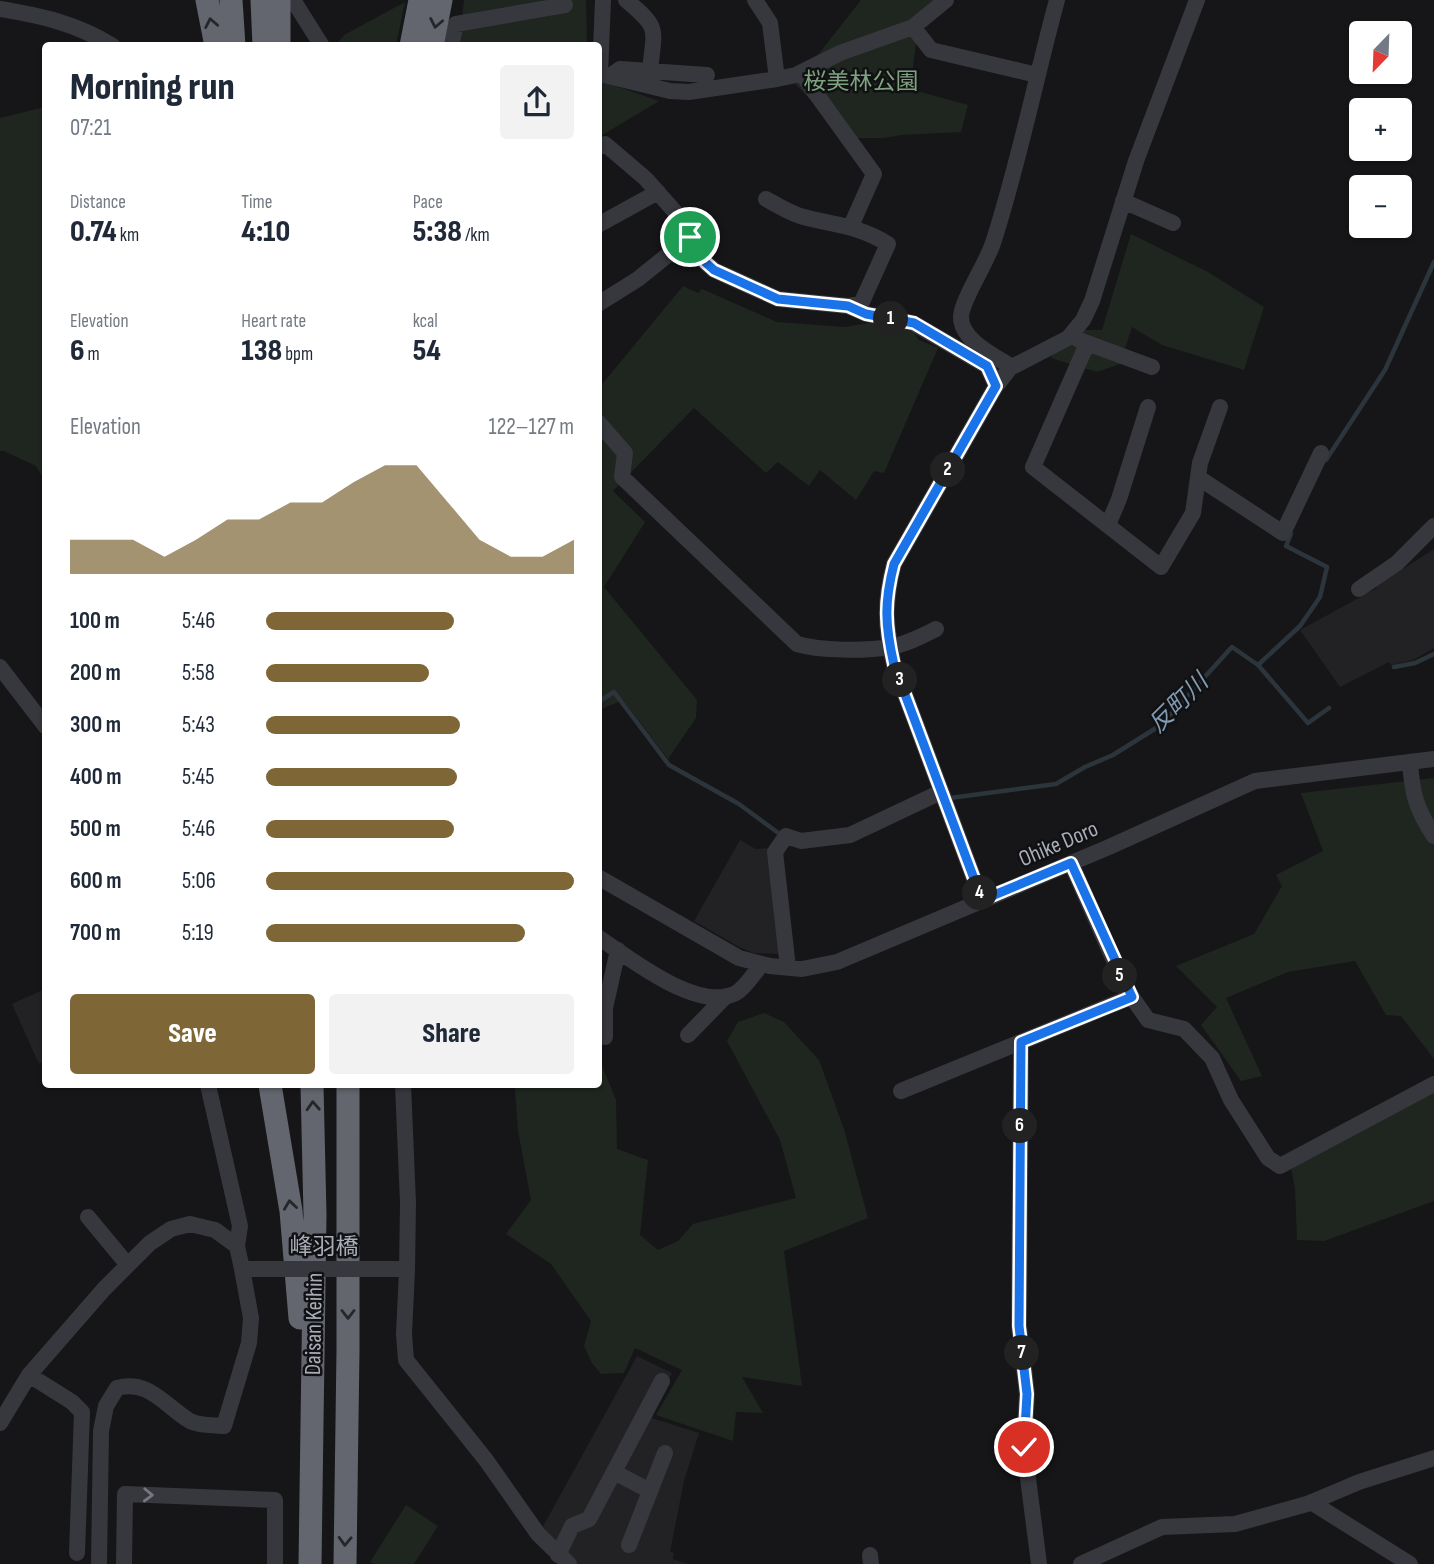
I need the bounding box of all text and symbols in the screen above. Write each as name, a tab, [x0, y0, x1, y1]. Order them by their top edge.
one-way arrow	[205, 17, 220, 29]
one-way arrow	[430, 17, 445, 29]
north arrow	[1349, 21, 1412, 84]
map controls	[1349, 21, 1412, 238]
text: Morning run	[70, 65, 235, 110]
button: share	[500, 65, 574, 139]
park label: 桜美林公園	[804, 68, 919, 96]
button: +	[1349, 98, 1412, 161]
text: 07:21	[70, 114, 111, 142]
button: −	[1349, 175, 1412, 238]
text: Distance	[70, 191, 126, 214]
text: Time	[241, 191, 272, 214]
text: Pace	[413, 191, 443, 214]
pin	[660, 207, 720, 267]
text: 0.74	[70, 214, 117, 250]
text: 4:10	[241, 214, 290, 250]
text: 5:38	[413, 214, 462, 250]
icon: arrive	[671, 218, 709, 256]
text: km	[117, 224, 139, 247]
text: /km	[462, 224, 490, 247]
pin: 1	[874, 302, 908, 336]
text: 1	[887, 307, 894, 330]
text: Elevation	[70, 310, 129, 333]
text: Heart rate	[241, 310, 306, 333]
text: kcal	[413, 310, 438, 333]
text: 6	[70, 333, 85, 369]
text: 138	[241, 333, 282, 369]
text: 54	[413, 333, 441, 369]
text: m	[85, 343, 100, 366]
text: bpm	[282, 343, 313, 366]
text: Elevation	[70, 413, 141, 441]
text: 122–127 m	[488, 413, 574, 441]
pin: 2	[930, 452, 965, 488]
text: 2	[943, 458, 952, 481]
text: 100 m	[70, 607, 120, 635]
text: 5:46	[182, 607, 215, 635]
text: 200 m	[70, 659, 121, 687]
text: 5:58	[182, 659, 215, 687]
pin: 3	[883, 662, 918, 698]
water label: 反町川	[1143, 666, 1216, 739]
text: 3	[895, 668, 904, 691]
text: 300 m	[70, 711, 121, 739]
text: 5:43	[182, 711, 215, 739]
text: 400 m	[70, 763, 121, 791]
text: 5:45	[182, 763, 214, 791]
text: 500 m	[70, 815, 121, 843]
text: 5:46	[182, 815, 215, 843]
street label: Ohike Doro	[1015, 815, 1102, 873]
text: 600 m	[70, 867, 122, 895]
text: 5:06	[182, 867, 216, 895]
pin: 4	[962, 876, 998, 910]
text: 4	[975, 881, 984, 904]
text: 700 m	[70, 919, 121, 947]
text: 5:19	[182, 919, 214, 947]
pin: 5	[1102, 958, 1138, 993]
text: 5	[1115, 964, 1124, 987]
button: Save	[70, 994, 315, 1074]
button: Share	[329, 994, 574, 1074]
one-way arrow	[306, 1100, 321, 1111]
pin: 6	[1002, 1108, 1038, 1144]
text: 6	[1015, 1114, 1024, 1137]
one-way arrow	[282, 1199, 297, 1210]
street label: 峰羽橋	[290, 1233, 359, 1261]
street label: Daisan Keihin	[299, 1273, 329, 1375]
one-way arrow	[340, 1309, 356, 1320]
pin: 7	[1004, 1336, 1040, 1370]
text: 7	[1017, 1341, 1026, 1364]
pin	[994, 1417, 1054, 1477]
icon: check	[1005, 1428, 1043, 1466]
one-way arrow	[142, 1487, 153, 1502]
one-way arrow	[338, 1536, 353, 1547]

